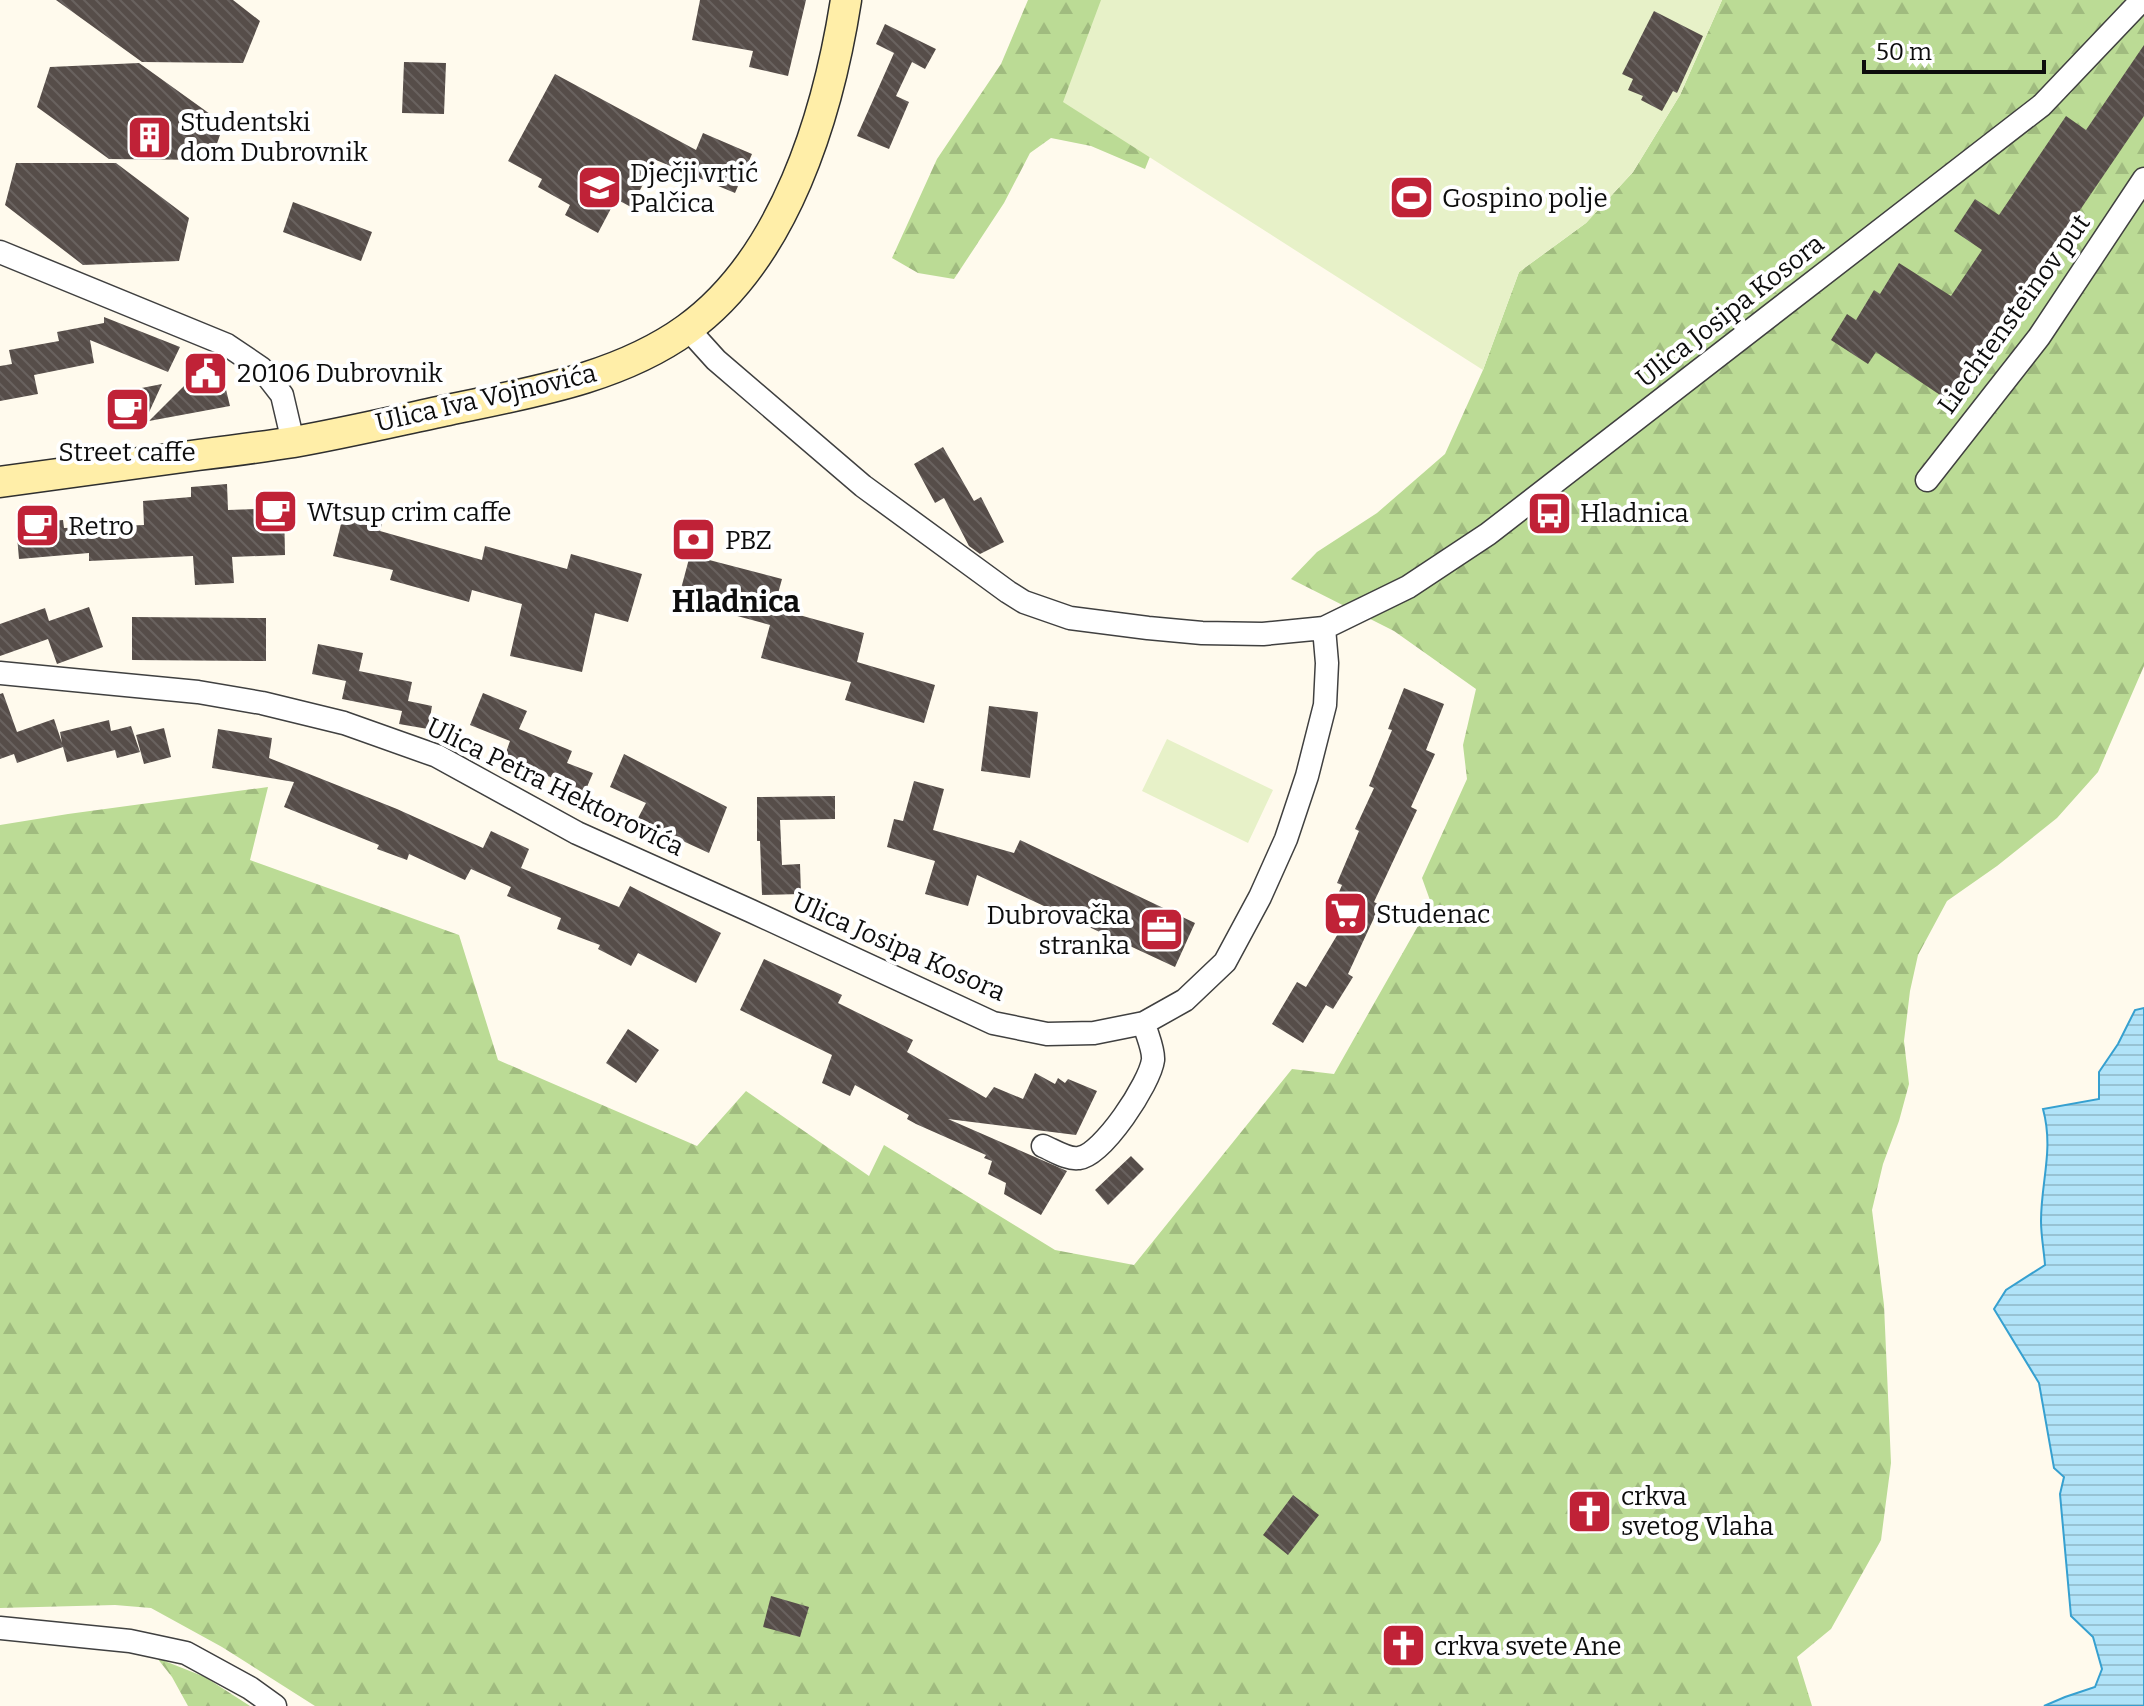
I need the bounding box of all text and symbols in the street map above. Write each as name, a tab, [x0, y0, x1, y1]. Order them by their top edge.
scale bar	[1864, 24, 2044, 74]
text: 50 m	[1876, 38, 1932, 66]
place label: Studentski dom Dubrovnik	[180, 107, 368, 168]
building icon: Studentski dom Dubrovnik	[125, 113, 173, 161]
place label: Dječji vrtić Palčica	[630, 158, 758, 219]
school or university icon: Dječji vrtić Palčica	[575, 164, 623, 212]
sports icon: Gospino polje	[1387, 174, 1435, 222]
place label: Gospino polje	[1442, 183, 1608, 214]
street label: Liechtensteinov put	[1931, 208, 2097, 420]
street label: Ulica Josipa Kosora	[1630, 228, 1830, 394]
public building icon: 20106 Dubrovnik	[182, 349, 230, 397]
place label: 20106 Dubrovnik	[237, 358, 443, 389]
street label: Ulica Iva Vojnovića	[373, 358, 599, 438]
cafe icon: Street caffe	[103, 385, 151, 433]
place label: Street caffe	[58, 437, 196, 468]
cafe icon: Wtsup crim caffe	[252, 488, 300, 536]
bus stop icon: Hladnica	[1525, 489, 1573, 537]
place label: Wtsup crim caffe	[307, 497, 512, 528]
place label: Hladnica	[1580, 498, 1689, 529]
cafe icon: Retro	[13, 502, 61, 550]
place label: Retro	[68, 511, 134, 542]
bank icon: PBZ	[670, 516, 718, 564]
place label: PBZ	[725, 525, 772, 556]
district label: Hladnica	[672, 584, 800, 620]
street label: Ulica Petra Hektorovića	[421, 711, 689, 863]
street label: Ulica Josipa Kosora	[788, 886, 1010, 1008]
supermarket icon: Studenac	[1321, 890, 1369, 938]
place label: Studenac	[1376, 899, 1490, 930]
place label: Dubrovačka stranka	[987, 900, 1130, 961]
office icon: Dubrovačka stranka	[1137, 906, 1185, 954]
place label: crkva svetog Vlaha	[1621, 1481, 1774, 1542]
church icon: crkva svetog Vlaha	[1566, 1487, 1614, 1535]
church icon: crkva svete Ane	[1379, 1622, 1427, 1670]
place label: crkva svete Ane	[1434, 1631, 1622, 1662]

